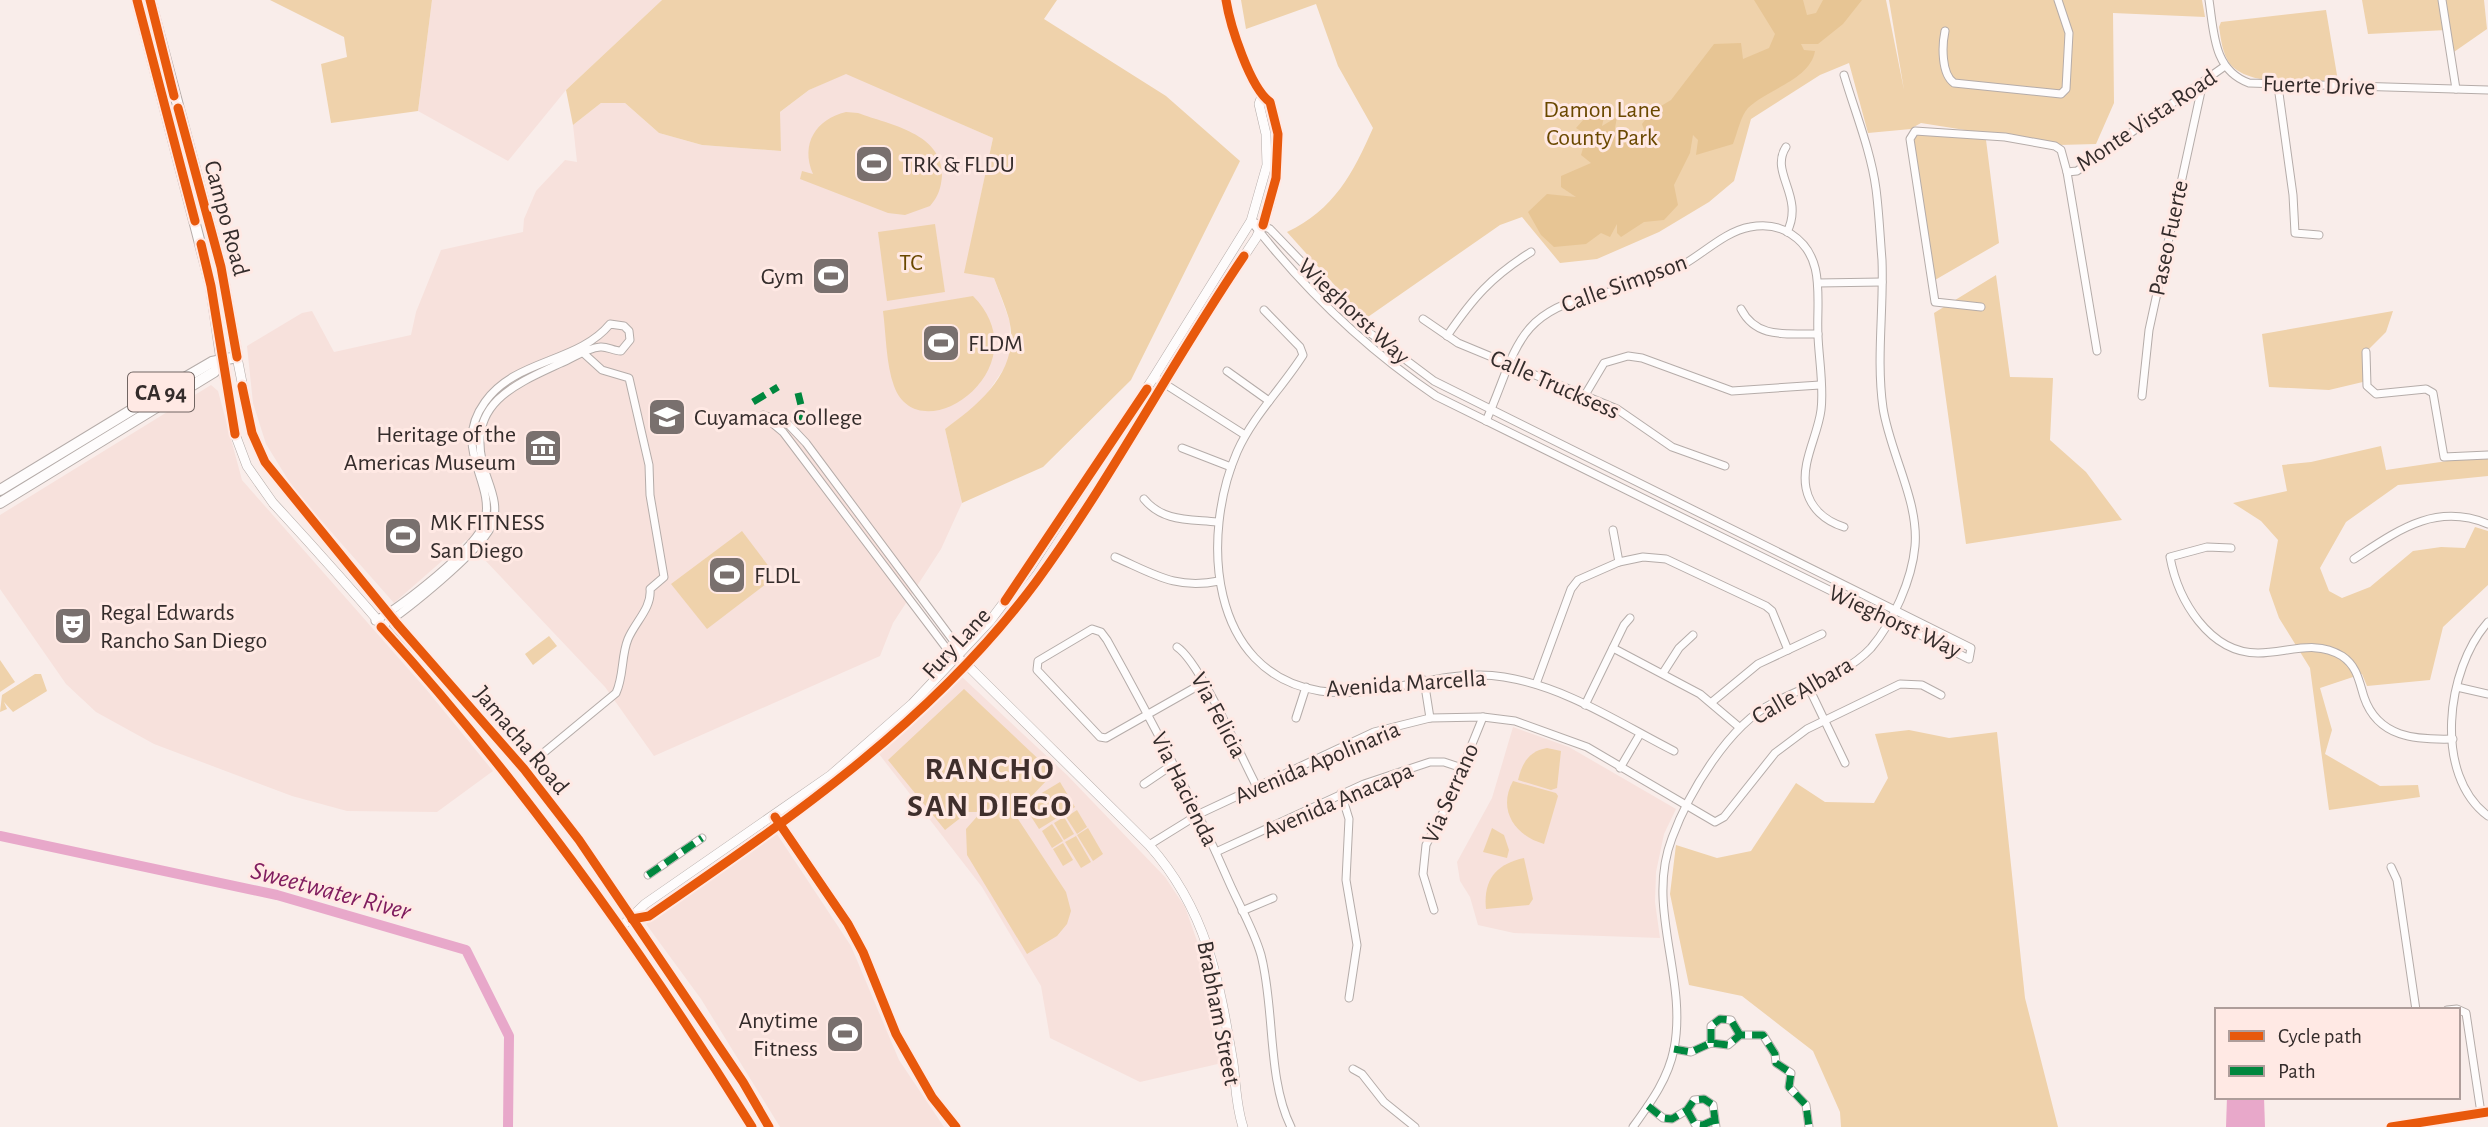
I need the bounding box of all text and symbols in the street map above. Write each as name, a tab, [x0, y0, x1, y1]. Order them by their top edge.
street label: Monte Vista Road	[2072, 65, 2221, 176]
street label: Fuerte Drive	[2262, 72, 2376, 100]
park label: Damon Lane County Park	[1543, 98, 1661, 150]
sports icon: TRK & FLDU	[853, 143, 895, 185]
place label: TRK & FLDU	[901, 153, 1015, 177]
street label: Campo Road	[199, 158, 253, 278]
street label: Paseo Fuerte	[2145, 178, 2193, 298]
street label: Calle Simpson	[1558, 250, 1690, 318]
park label: TC	[899, 251, 923, 275]
street label: Wieghorst Way	[1293, 254, 1414, 369]
sports icon: Gym	[810, 255, 852, 297]
place label: Gym	[761, 265, 804, 289]
sports icon: FLDM	[920, 322, 962, 364]
place label: FLDM	[968, 332, 1023, 356]
street label: Calle Trucksess	[1486, 346, 1623, 424]
road number: CA 94	[128, 372, 194, 412]
school or university icon: Cuyamaca College	[646, 396, 688, 438]
place label: Cuyamaca College	[694, 406, 862, 430]
place label: Heritage of the Americas Museum	[344, 423, 516, 475]
museum icon: Heritage of the Americas Museum	[522, 427, 564, 469]
place label: MK FITNESS San Diego	[430, 511, 545, 563]
sports icon: MK FITNESS San Diego	[382, 515, 424, 557]
sports icon: FLDL	[706, 554, 748, 596]
place label: FLDL	[754, 564, 800, 588]
street label: Wieghorst Way	[1825, 581, 1965, 663]
place label: Regal Edwards Rancho San Diego	[100, 601, 267, 653]
street label: Fury Lane	[918, 603, 995, 684]
theatre icon: Regal Edwards Rancho San Diego	[52, 605, 94, 647]
street label: Calle Albara	[1748, 652, 1857, 729]
street label: Avenida Marcella	[1325, 666, 1487, 702]
street label: Via Felicia	[1186, 669, 1251, 762]
street label: Jamacha Road	[469, 682, 573, 799]
street label: Avenida Apolinaria	[1231, 717, 1404, 809]
street label: Via Hacienda	[1146, 729, 1222, 850]
street label: Via Serrano	[1418, 740, 1484, 847]
district label: RANCHO SAN DIEGO	[907, 753, 1073, 822]
street label: Avenida Anacapa	[1260, 759, 1417, 843]
water label: Sweetwater River	[248, 857, 415, 925]
street label: Brabham Street	[1192, 939, 1244, 1088]
legend	[2215, 1008, 2460, 1099]
place label: Anytime Fitness	[738, 1009, 818, 1061]
sports icon: Anytime Fitness	[824, 1013, 866, 1055]
text: Cycle path	[2278, 1026, 2362, 1047]
text: Path	[2278, 1061, 2316, 1082]

